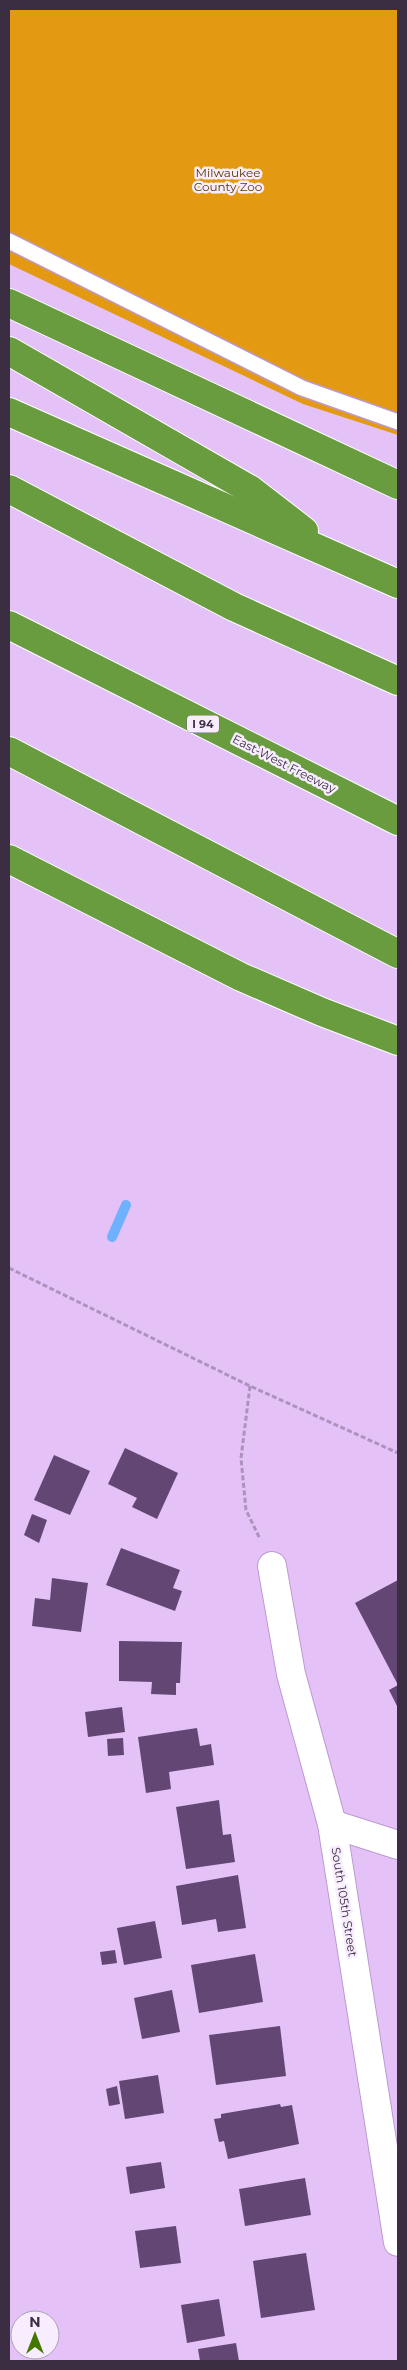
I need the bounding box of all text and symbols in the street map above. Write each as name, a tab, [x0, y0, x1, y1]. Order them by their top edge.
park label: Milwaukee County Zoo	[194, 165, 262, 194]
road number: I 94	[187, 716, 219, 732]
street label: East-West Freeway	[230, 731, 339, 796]
street label: South 105th Street	[328, 1846, 361, 1958]
north arrow	[10, 2310, 60, 2360]
text: N	[29, 2313, 41, 2331]

